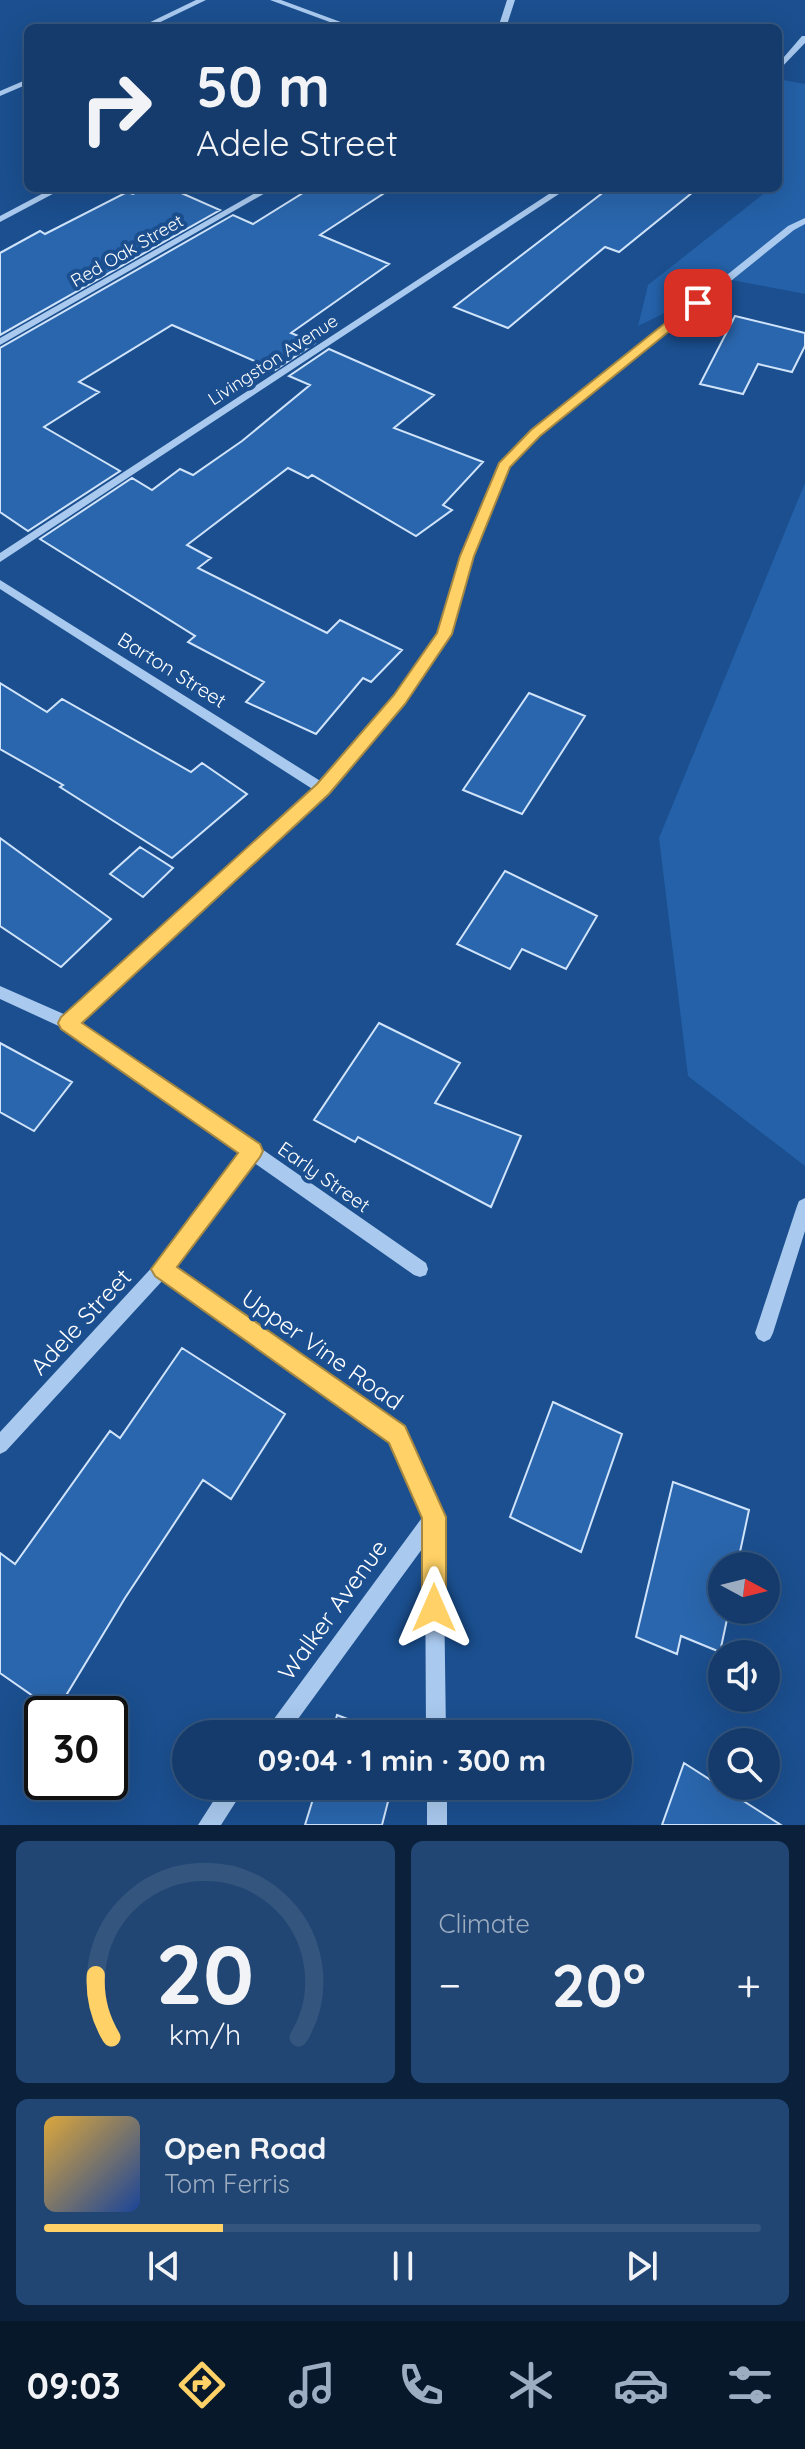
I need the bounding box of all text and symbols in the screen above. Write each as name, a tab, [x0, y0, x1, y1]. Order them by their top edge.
text: 50 m	[196, 51, 330, 121]
icon: right	[64, 56, 168, 160]
text: Adele Street	[196, 120, 398, 165]
street label: Red Oak Street	[66, 209, 187, 292]
pin	[664, 269, 732, 337]
icon: arrive	[676, 281, 720, 325]
street label: Livingston Avenue	[203, 309, 342, 410]
street label: Barton Street	[113, 626, 231, 713]
street label: Early Street	[273, 1136, 375, 1218]
street label: Adele Street	[23, 1262, 137, 1381]
street label: Upper Vine Road	[236, 1282, 409, 1416]
street label: Walker Avenue	[271, 1533, 393, 1686]
north arrow	[708, 1552, 780, 1624]
map controls	[708, 1552, 780, 1800]
position arrow	[392, 1566, 476, 1650]
button: sound	[708, 1640, 780, 1712]
speed limit sign: 30	[24, 1696, 128, 1800]
button: search	[708, 1728, 780, 1800]
text: 09:04 · 1 min · 300 m	[258, 1741, 546, 1779]
text: Climate	[439, 1907, 530, 1940]
text: 20	[156, 1921, 254, 2025]
text: 20°	[552, 1947, 646, 2022]
text: −	[439, 1957, 461, 2012]
text: +	[736, 1957, 761, 2012]
text: km/h	[169, 2016, 242, 2052]
text: Open Road	[164, 2129, 326, 2167]
text: Tom Ferris	[164, 2167, 290, 2200]
icon: previous	[142, 2244, 186, 2288]
icon: pause	[381, 2244, 425, 2288]
icon: next	[620, 2244, 664, 2288]
icon: directions	[174, 2357, 230, 2413]
icon: music	[284, 2357, 340, 2413]
icon: phone	[393, 2357, 449, 2413]
icon: climate	[503, 2357, 559, 2413]
icon: car	[613, 2357, 669, 2413]
icon: filters	[722, 2357, 778, 2413]
text: 09:03	[27, 2363, 121, 2408]

